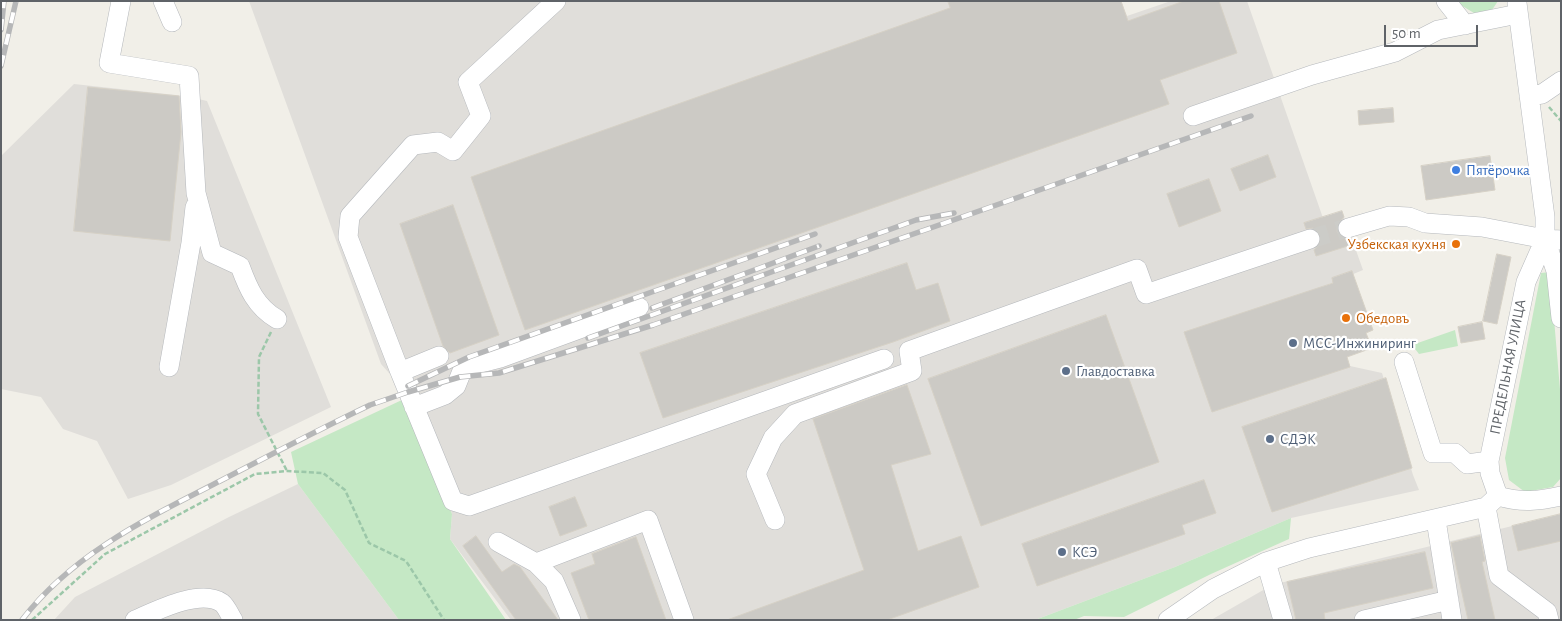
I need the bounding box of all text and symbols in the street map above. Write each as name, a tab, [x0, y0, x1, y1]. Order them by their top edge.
scale bar	[1387, 15, 1481, 47]
text: 50 m	[1392, 26, 1421, 41]
place label: Пятёрочка	[1466, 161, 1530, 179]
marker: Пятёрочка	[1450, 164, 1462, 176]
place label: Узбекская кухня	[1348, 235, 1446, 253]
marker: Узбекская кухня	[1450, 238, 1462, 250]
street label: ПРЕДЕЛЬНАЯ УЛИЦА	[1486, 298, 1530, 436]
place label: Обедовъ	[1356, 309, 1409, 327]
marker: Обедовъ	[1340, 312, 1352, 324]
place label: МСС-Инжиниринг	[1303, 334, 1416, 352]
marker: МСС-Инжиниринг	[1287, 337, 1299, 349]
place label: Главдоставка	[1076, 362, 1155, 380]
marker: Главдоставка	[1060, 365, 1072, 377]
place label: СДЭК	[1280, 430, 1316, 448]
marker: СДЭК	[1264, 433, 1276, 445]
place label: КСЭ	[1072, 543, 1098, 561]
marker: КСЭ	[1056, 546, 1068, 558]

